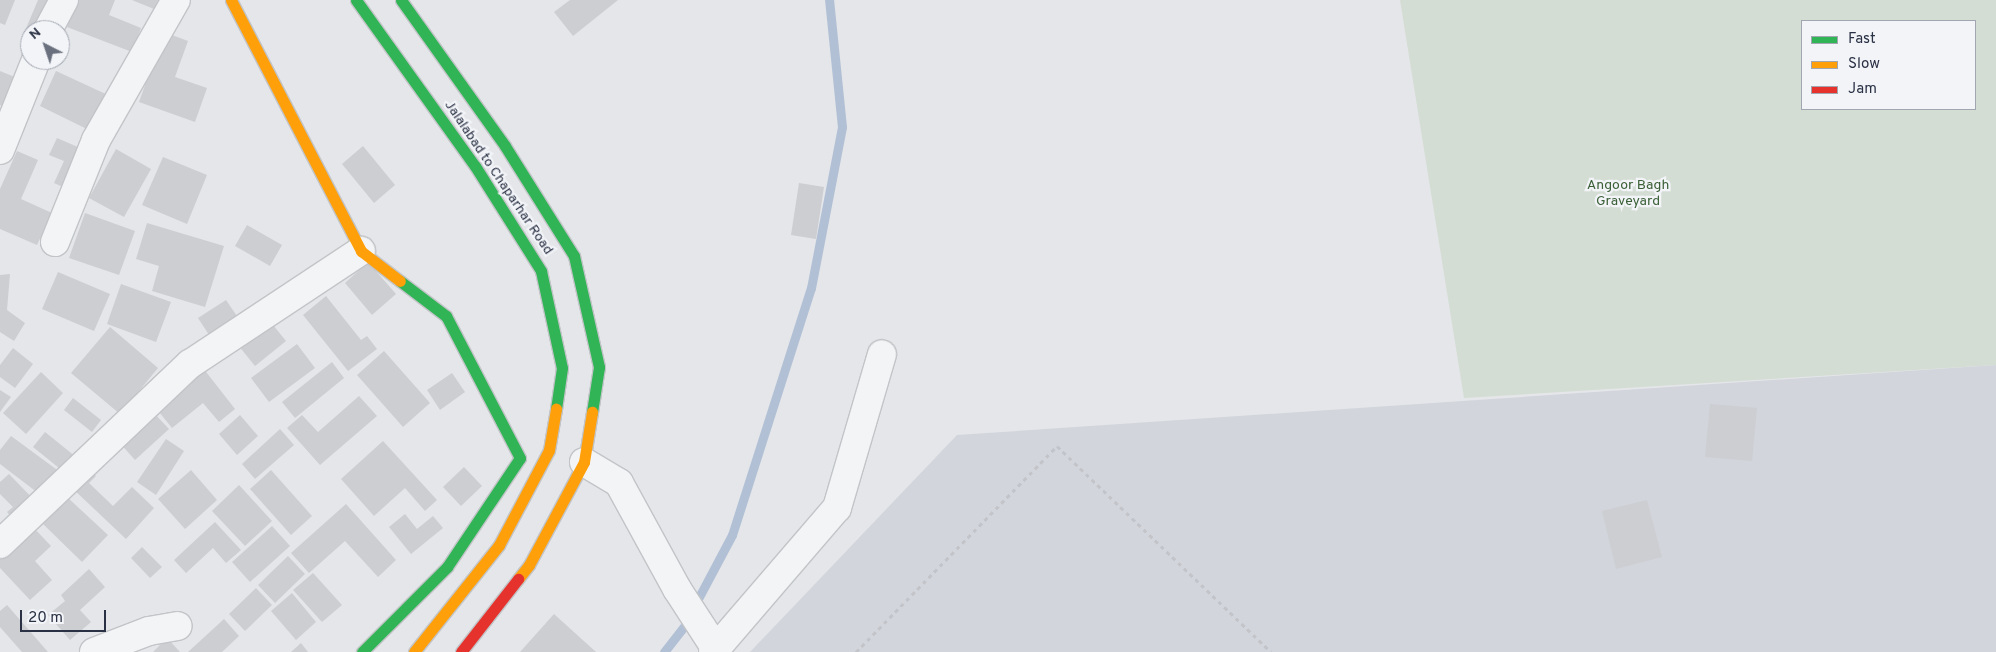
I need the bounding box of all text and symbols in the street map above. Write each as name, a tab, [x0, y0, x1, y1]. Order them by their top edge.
north arrow	[20, 20, 70, 70]
legend	[1801, 20, 1976, 110]
text: N	[26, 24, 45, 44]
text: Fast	[1848, 30, 1876, 49]
text: Slow	[1848, 55, 1880, 74]
text: Jam	[1848, 80, 1877, 99]
street label: Jalalabad to Chaparhar Road	[440, 98, 556, 258]
park label: Angoor Bagh Graveyard	[1587, 178, 1669, 210]
scale bar	[22, 600, 109, 632]
text: 20 m	[28, 609, 63, 628]

